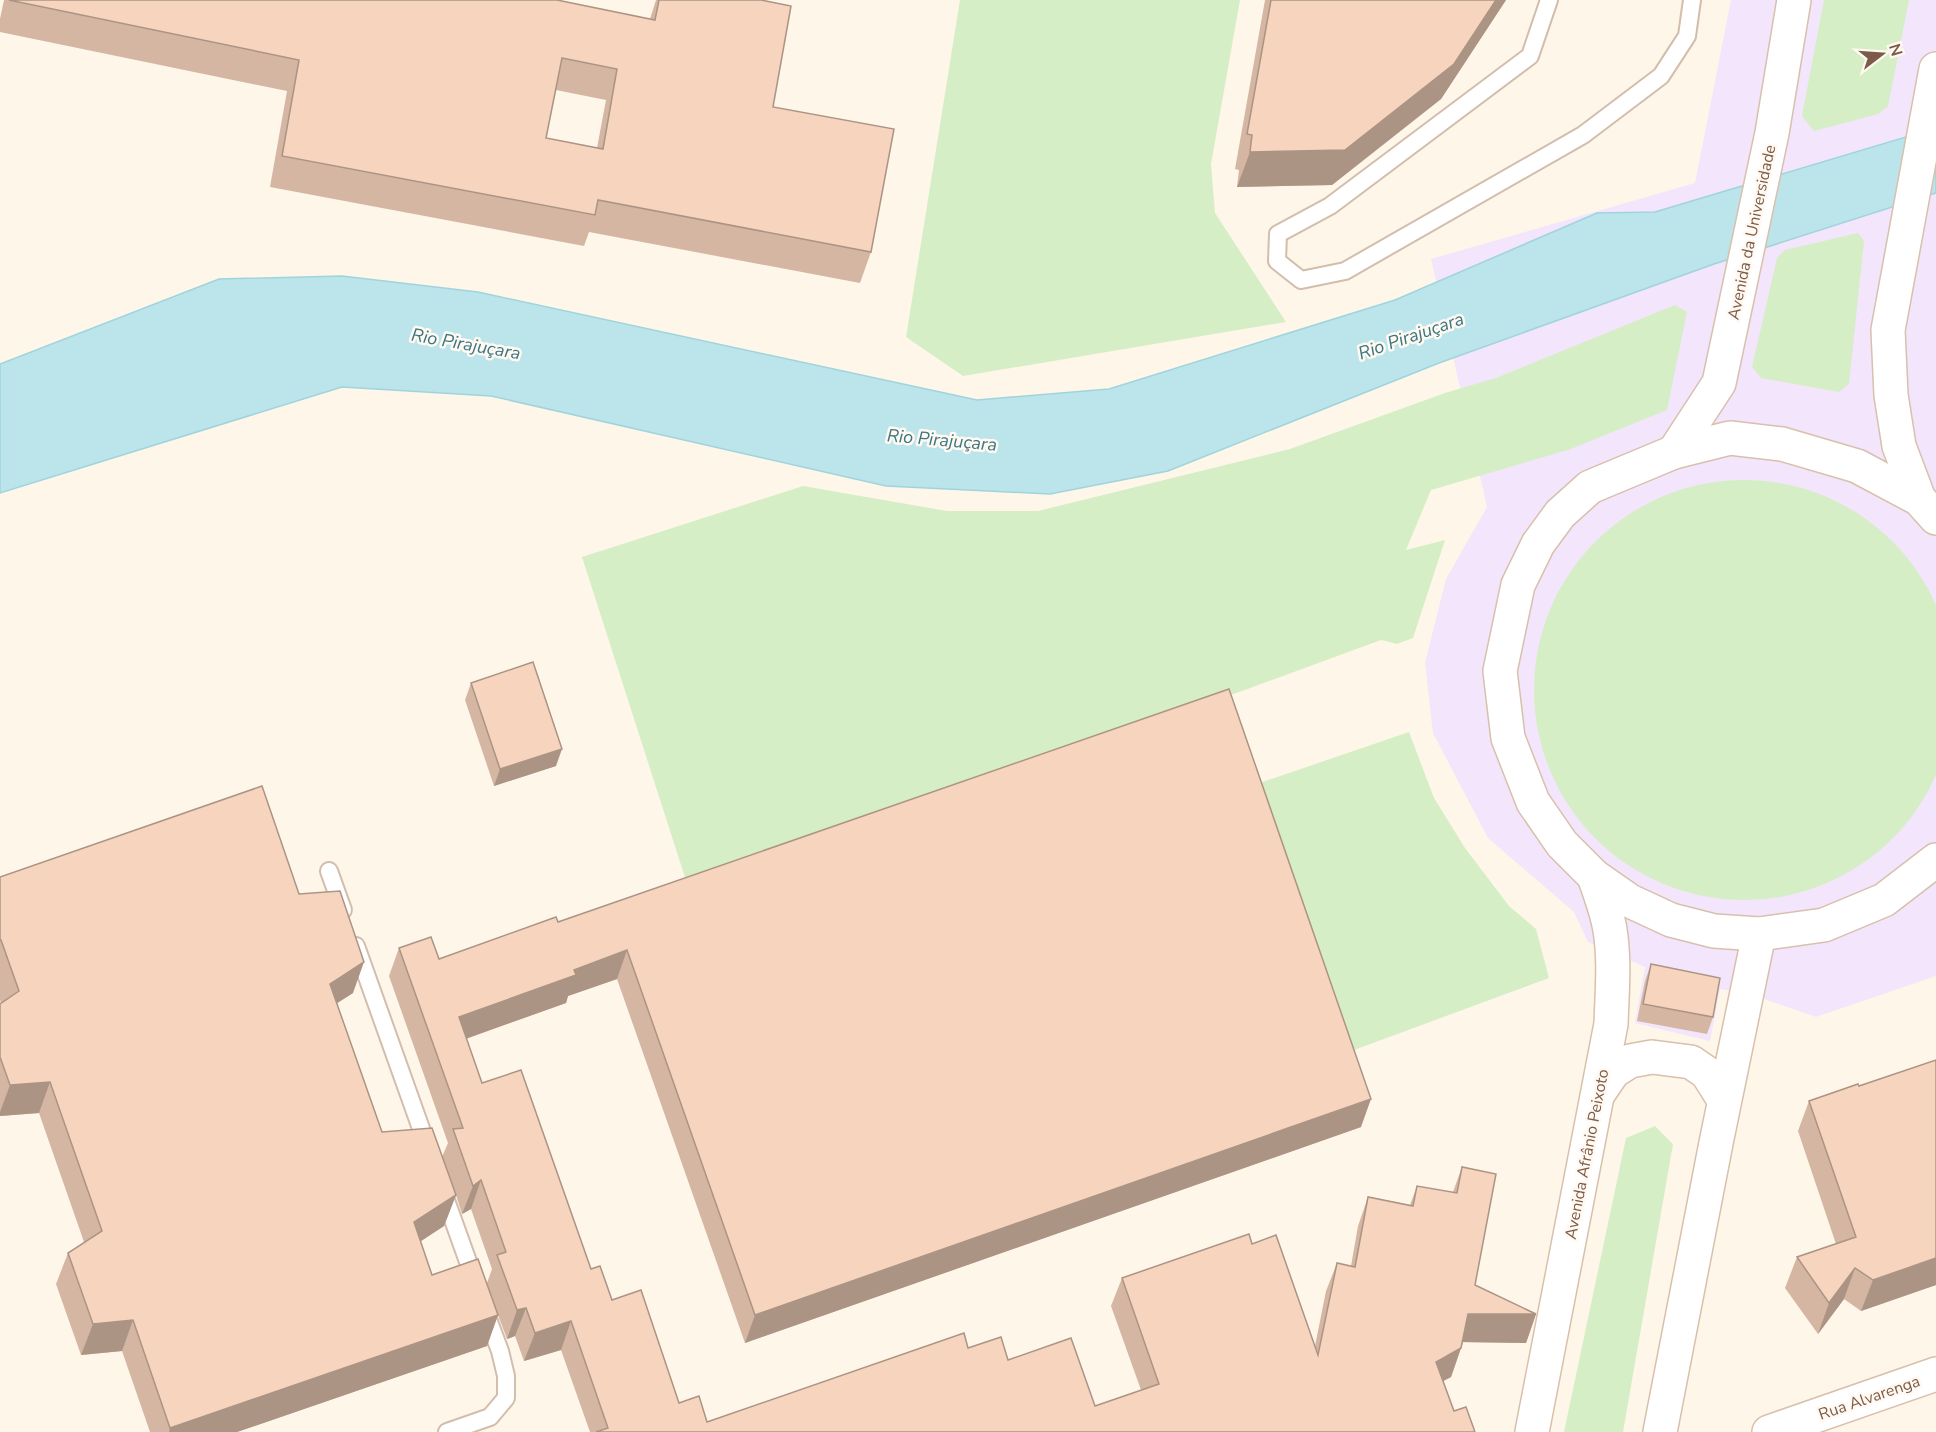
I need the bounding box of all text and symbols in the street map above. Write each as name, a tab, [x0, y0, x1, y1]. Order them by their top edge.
north arrow	[1852, 24, 1912, 84]
text: N	[1883, 41, 1908, 59]
street label: Avenida da Universidade	[1723, 143, 1781, 322]
water label: Rio Pirajuçara	[1355, 307, 1467, 365]
water label: Rio Pirajuçara	[410, 323, 522, 365]
water label: Rio Pirajuçara	[886, 423, 998, 457]
street label: Avenida Afrânio Peixoto	[1560, 1067, 1614, 1241]
street label: Rua Alvarenga	[1816, 1370, 1923, 1426]

